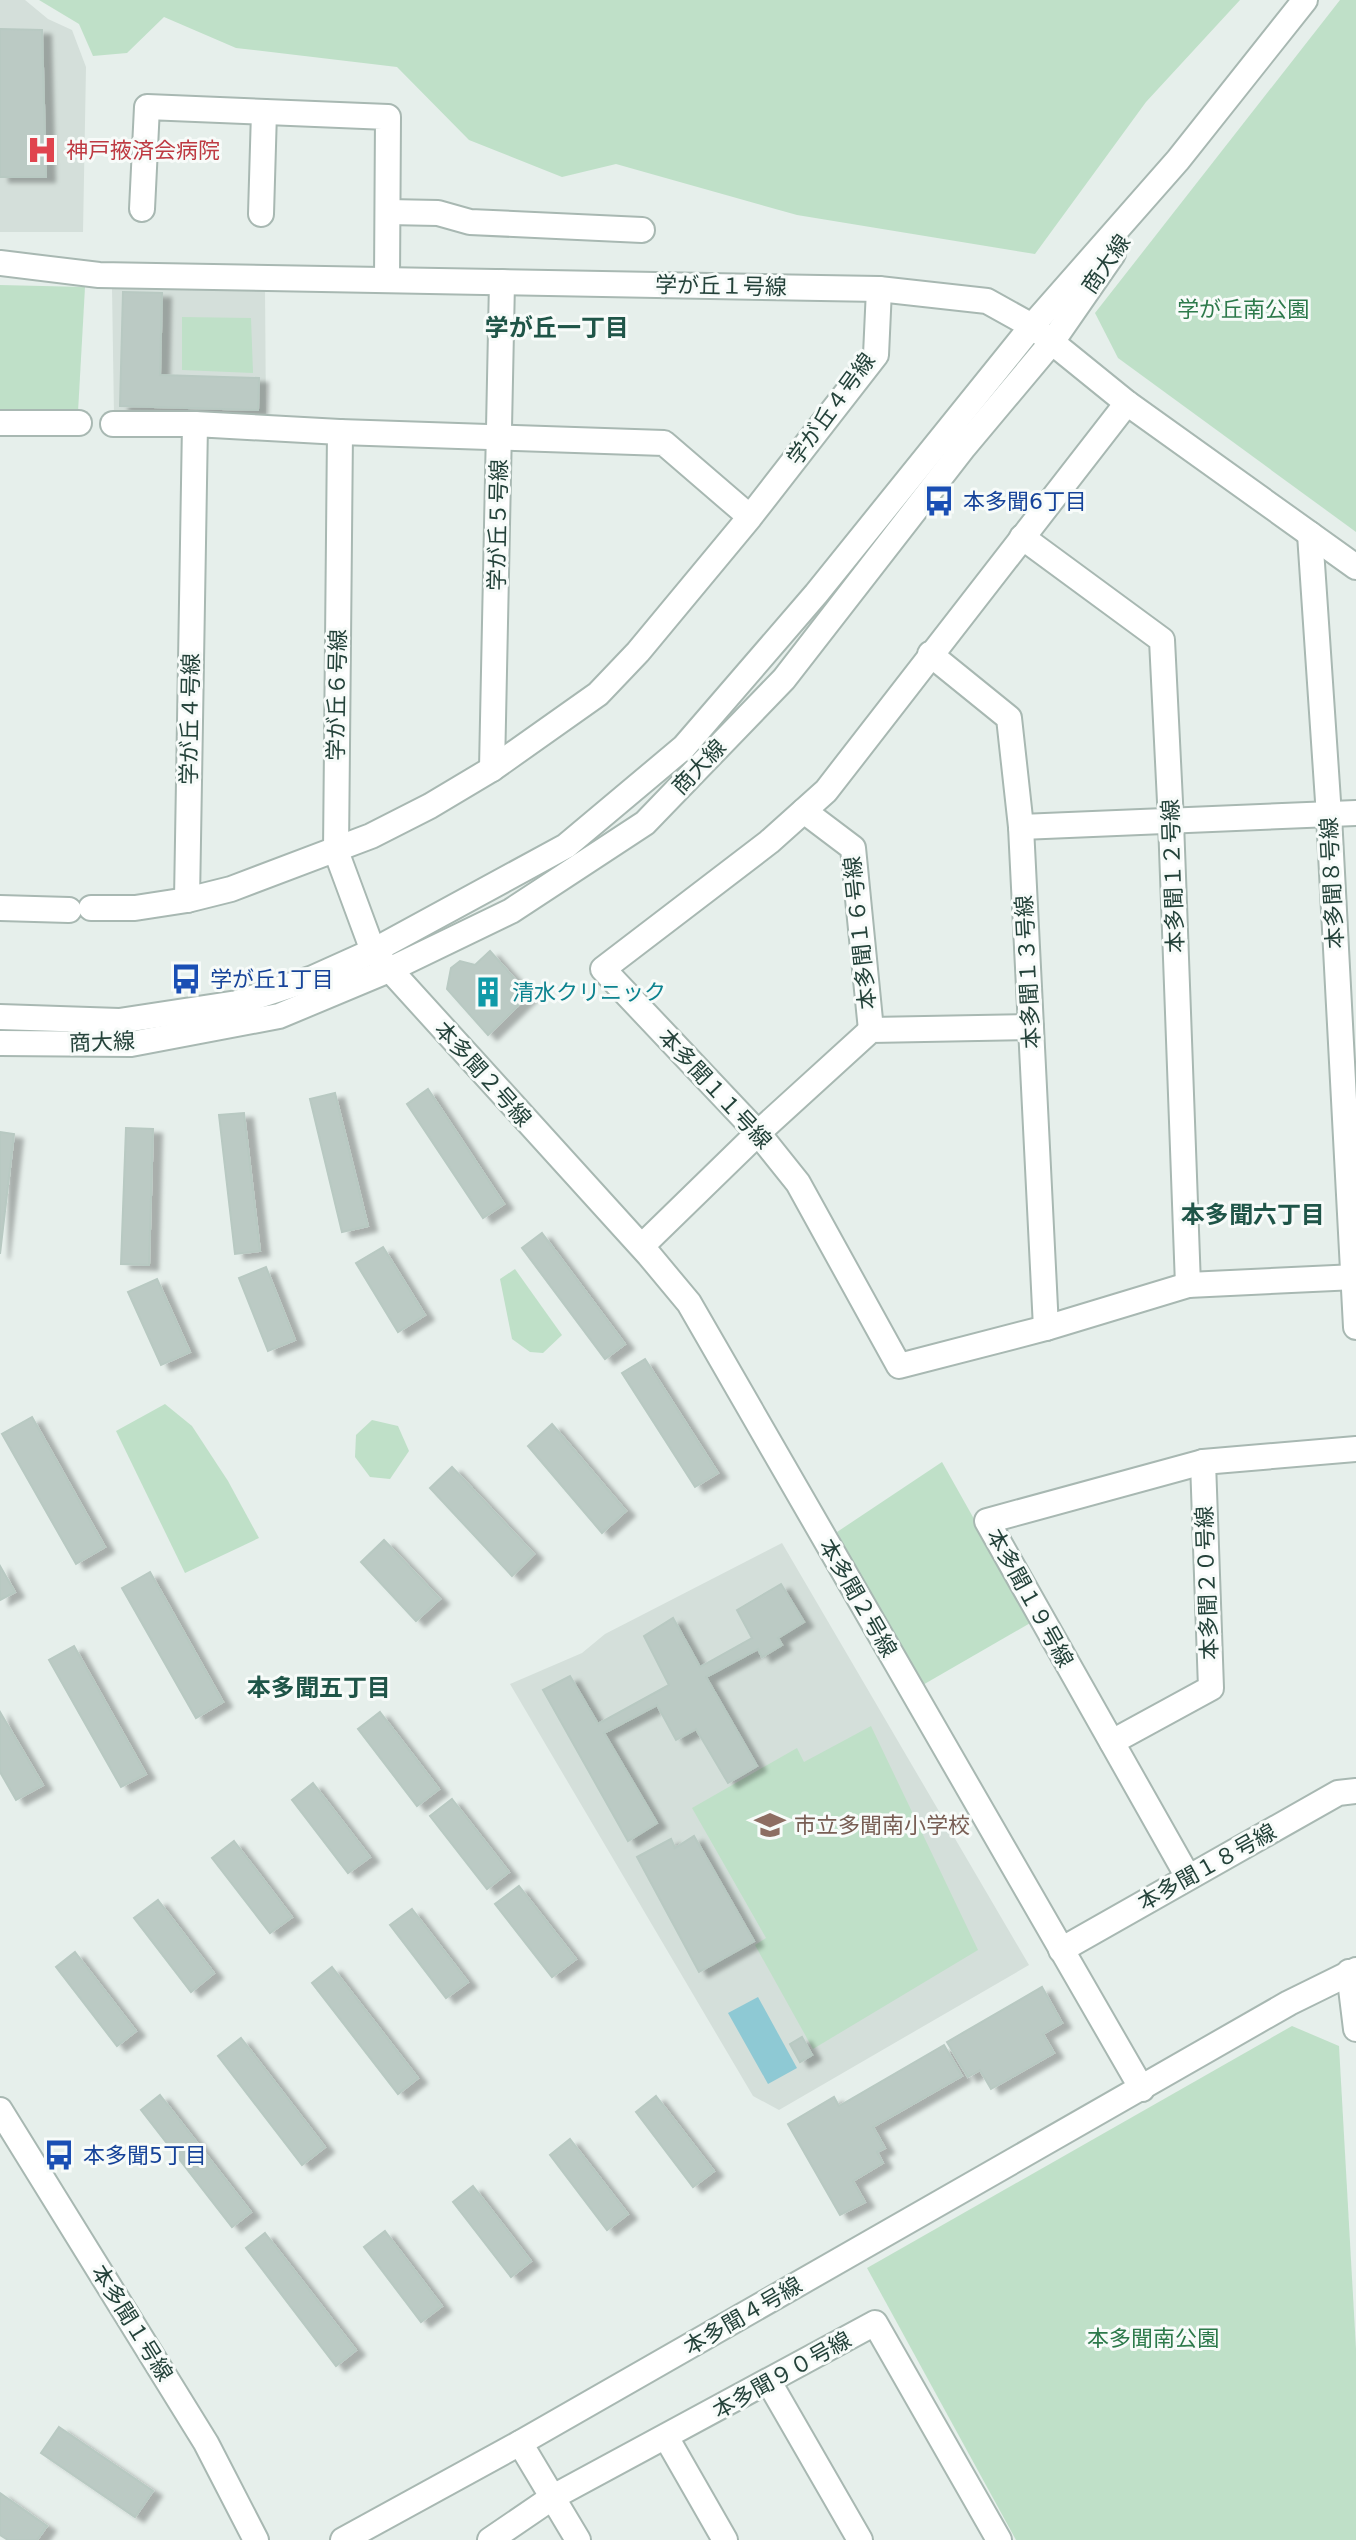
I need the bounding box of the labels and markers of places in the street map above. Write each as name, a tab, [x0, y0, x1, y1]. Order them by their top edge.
hospital icon: 神戸掖済会病院	[25, 133, 59, 167]
place label: 神戸掖済会病院	[66, 138, 220, 163]
bus stop icon: 本多聞6丁目	[922, 484, 956, 518]
place label: 本多聞6丁目	[963, 489, 1087, 514]
bus stop icon: 学が丘1丁目	[169, 962, 203, 996]
place label: 学が丘1丁目	[210, 967, 334, 992]
building icon: 清水クリニック	[471, 975, 505, 1009]
place label: 清水クリニック	[512, 980, 666, 1005]
school or university icon: 市立多聞南小学校	[753, 1808, 787, 1842]
place label: 市立多聞南小学校	[794, 1813, 970, 1838]
bus stop icon: 本多聞5丁目	[42, 2138, 76, 2172]
place label: 本多聞5丁目	[83, 2143, 207, 2168]

